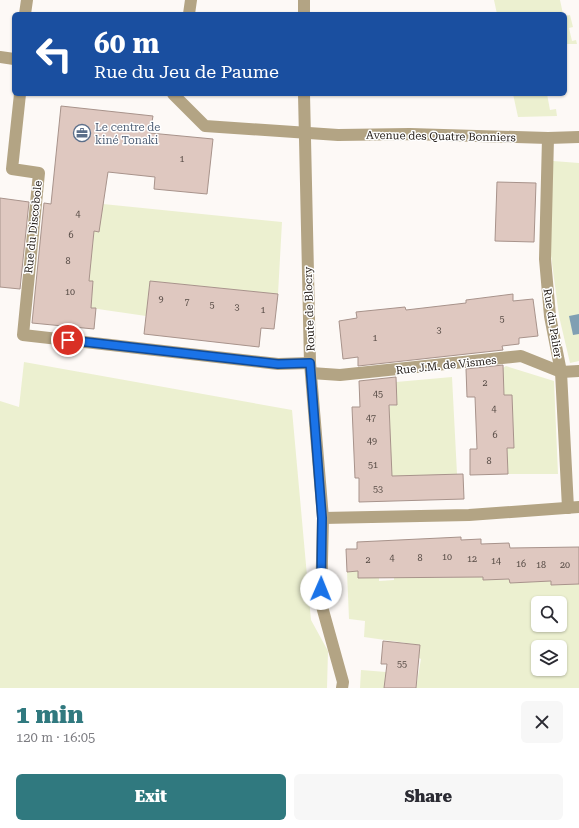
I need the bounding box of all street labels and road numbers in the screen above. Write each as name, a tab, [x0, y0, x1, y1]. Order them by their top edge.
street label: Avenue des Quatre Bonniers	[366, 129, 516, 144]
street label: Rue du Discobole	[22, 180, 45, 274]
street label: Route de Blocry	[302, 266, 317, 352]
street label: Rue du Palier	[541, 287, 564, 359]
street label: Rue J.M. de Vismes	[395, 354, 497, 377]

